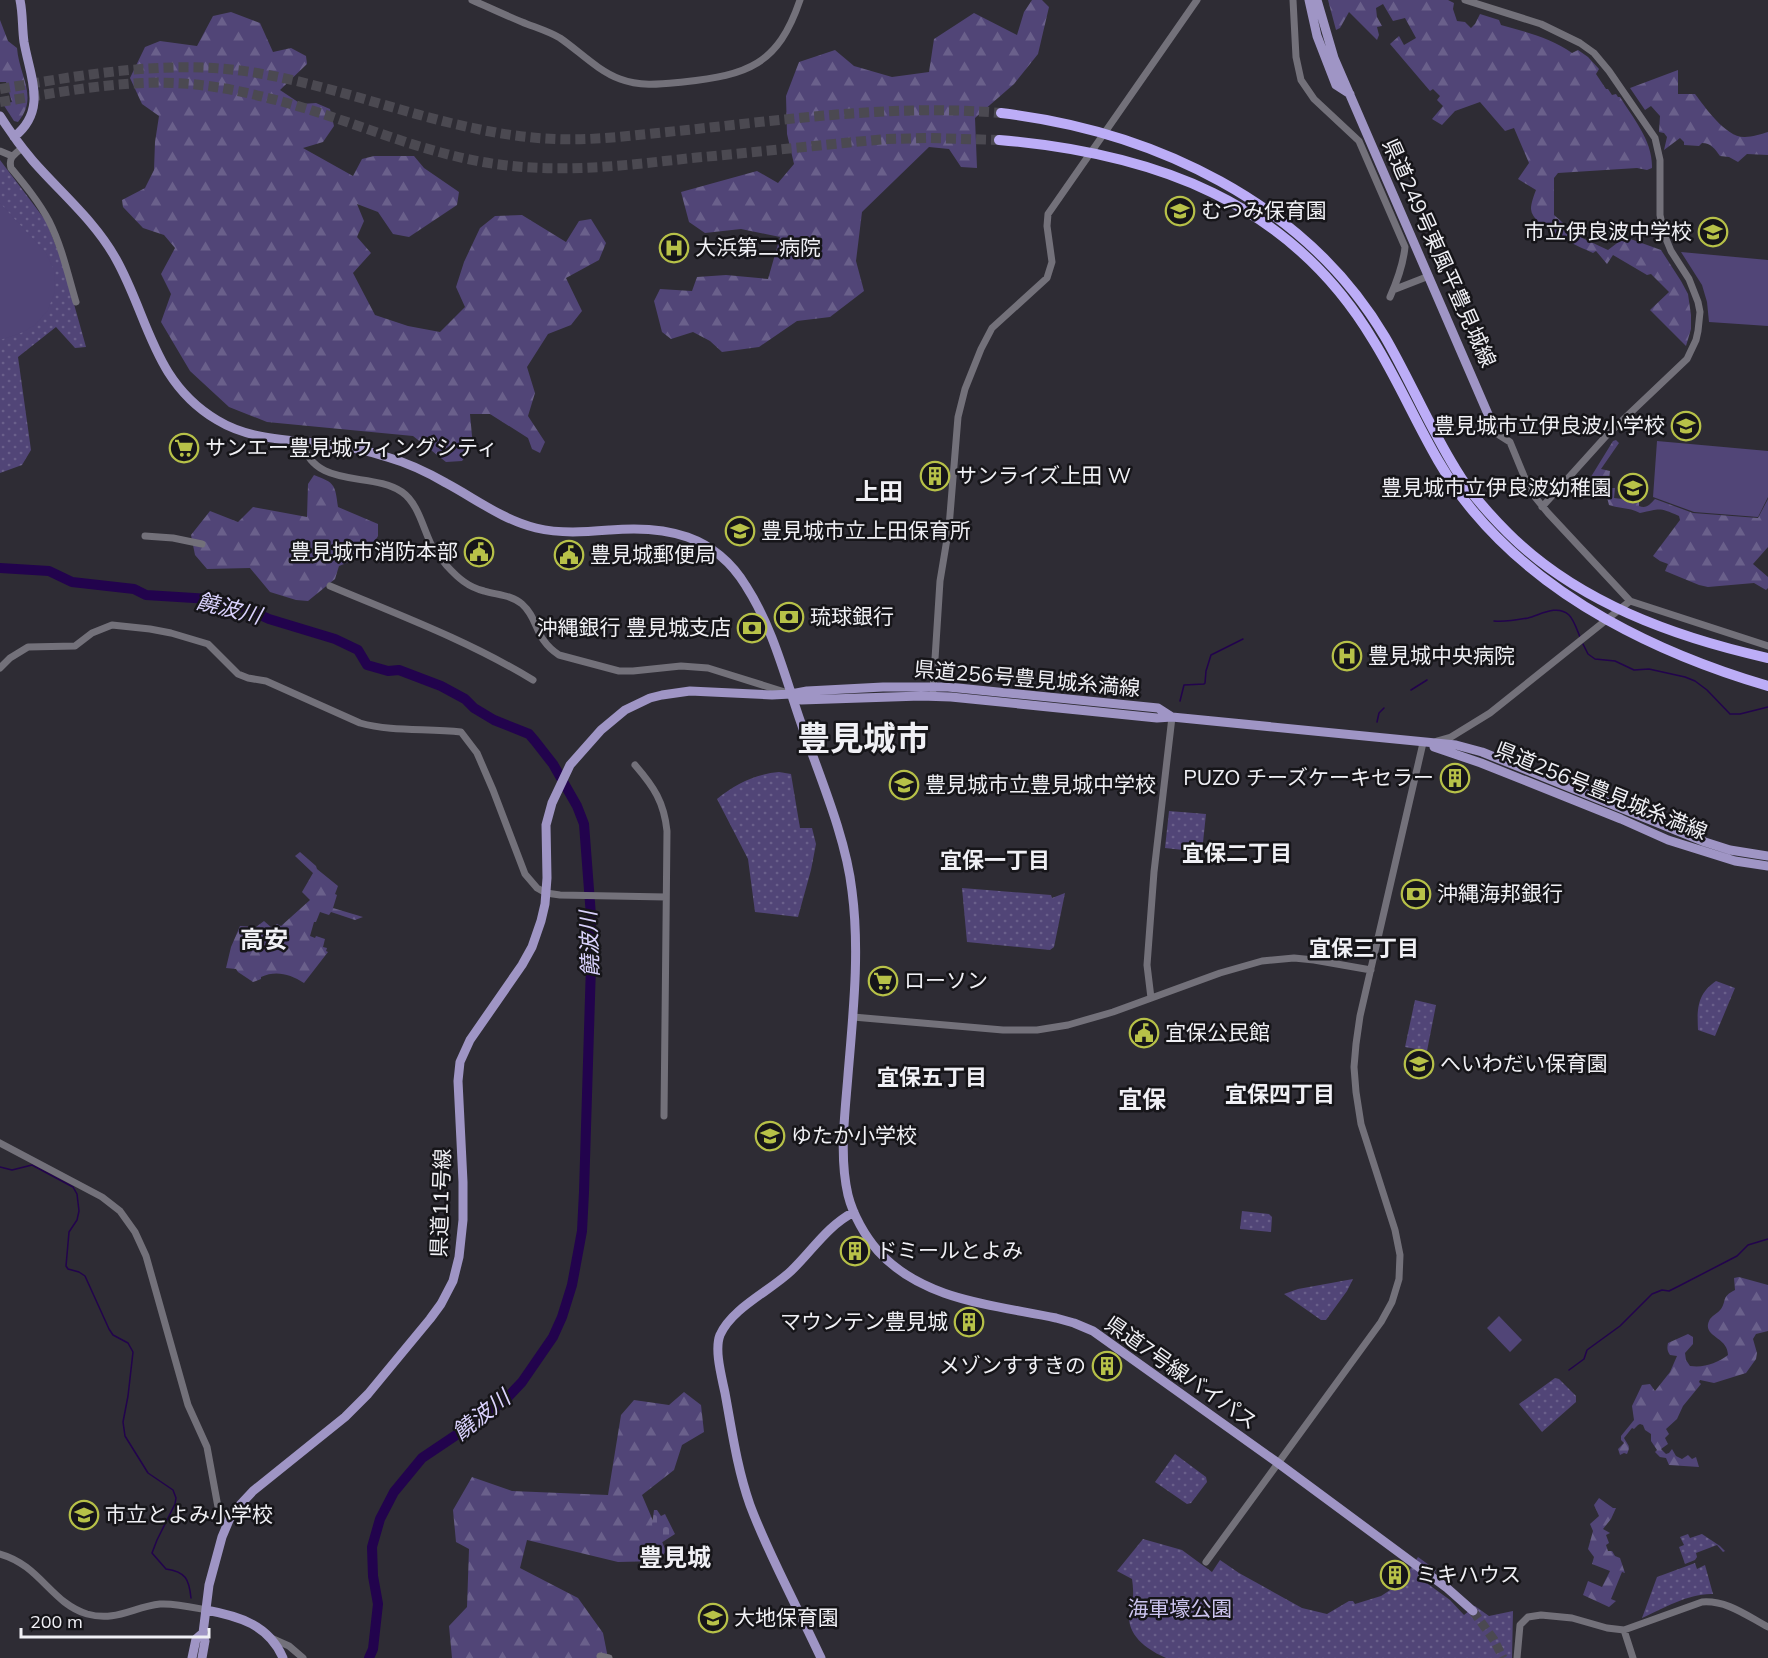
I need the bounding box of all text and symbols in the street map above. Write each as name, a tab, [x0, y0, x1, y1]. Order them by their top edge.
street label: 県道249号東風平豊見城線	[1378, 134, 1502, 371]
school or university icon: むつみ保育園	[1164, 195, 1196, 227]
place label: むつみ保育園	[1201, 197, 1327, 223]
school or university icon: 市立伊良波中学校	[1697, 216, 1729, 248]
place label: 市立伊良波中学校	[1524, 218, 1692, 244]
hospital icon: 大浜第二病院	[658, 232, 690, 264]
place label: 大浜第二病院	[695, 234, 821, 260]
school or university icon: 豊見城市立伊良波小学校	[1670, 410, 1702, 442]
place label: 豊見城市立伊良波小学校	[1434, 412, 1665, 438]
supermarket icon: サンエー豊見城ウィングシティ	[168, 432, 200, 464]
place label: サンエー豊見城ウィングシティ	[205, 434, 498, 460]
building icon: サンライズ上田 W	[919, 460, 951, 492]
place label: サンライズ上田 W	[956, 462, 1131, 488]
school or university icon: 豊見城市立伊良波幼稚園	[1617, 472, 1649, 504]
place label: 豊見城市立伊良波幼稚園	[1381, 474, 1612, 500]
district label: 上田	[855, 476, 903, 506]
school or university icon: 豊見城市立上田保育所	[724, 515, 756, 547]
place label: 豊見城市立上田保育所	[761, 517, 971, 543]
public building icon: 豊見城市消防本部	[463, 536, 495, 568]
place label: 豊見城市消防本部	[290, 538, 458, 564]
public building icon: 豊見城郵便局	[553, 539, 585, 571]
place label: 豊見城郵便局	[590, 541, 716, 567]
water label: 饒波川	[194, 586, 266, 630]
bank icon: 琉球銀行	[773, 601, 805, 633]
place label: 琉球銀行	[810, 603, 894, 629]
bank icon: 沖縄銀行 豊見城支店	[736, 612, 768, 644]
place label: 沖縄銀行 豊見城支店	[537, 614, 731, 640]
hospital icon: 豊見城中央病院	[1331, 640, 1363, 672]
place label: 豊見城中央病院	[1368, 642, 1515, 668]
street label: 県道256号豊見城糸満線	[913, 655, 1141, 701]
district label: 豊見城市	[797, 717, 929, 758]
street label: 県道256号豊見城糸満線	[1491, 736, 1711, 845]
building icon: PUZO チーズケーキセラー	[1439, 762, 1471, 794]
place label: PUZO チーズケーキセラー	[1183, 764, 1434, 790]
school or university icon: 豊見城市立豊見城中学校	[888, 769, 920, 801]
place label: 豊見城市立豊見城中学校	[925, 771, 1156, 797]
district label: 宜保二丁目	[1182, 839, 1292, 867]
district label: 宜保一丁目	[940, 846, 1050, 874]
bank icon: 沖縄海邦銀行	[1400, 878, 1432, 910]
place label: 沖縄海邦銀行	[1437, 880, 1563, 906]
water label: 饒波川	[574, 909, 604, 977]
district label: 高安	[240, 924, 288, 954]
district label: 宜保三丁目	[1309, 934, 1419, 962]
supermarket icon: ローソン	[867, 965, 899, 997]
place label: ローソン	[904, 967, 988, 993]
public building icon: 宜保公民館	[1128, 1017, 1160, 1049]
place label: 宜保公民館	[1165, 1019, 1270, 1045]
school or university icon: へいわだい保育園	[1403, 1048, 1435, 1080]
place label: へいわだい保育園	[1440, 1050, 1608, 1076]
district label: 宜保五丁目	[877, 1063, 987, 1091]
district label: 宜保四丁目	[1225, 1080, 1335, 1108]
district label: 宜保	[1118, 1084, 1166, 1114]
school or university icon: ゆたか小学校	[754, 1120, 786, 1152]
place label: ゆたか小学校	[791, 1122, 917, 1148]
street label: 県道11号線	[425, 1148, 455, 1258]
building icon: ドミールとよみ	[839, 1235, 871, 1267]
place label: ドミールとよみ	[876, 1237, 1023, 1263]
building icon: マウンテン豊見城	[953, 1306, 985, 1338]
place label: マウンテン豊見城	[780, 1308, 948, 1334]
street label: 県道7号線バイパス	[1100, 1310, 1263, 1435]
building icon: メゾンすすきの	[1091, 1350, 1123, 1382]
place label: メゾンすすきの	[939, 1352, 1086, 1378]
water label: 饒波川	[446, 1382, 517, 1446]
school or university icon: 市立とよみ小学校	[68, 1499, 100, 1531]
place label: 市立とよみ小学校	[105, 1501, 273, 1527]
district label: 豊見城	[639, 1542, 711, 1572]
building icon: ミキハウス	[1379, 1559, 1411, 1591]
place label: ミキハウス	[1416, 1561, 1521, 1587]
park label: 海軍壕公園	[1128, 1595, 1233, 1621]
scale bar	[21, 1601, 208, 1639]
school or university icon: 大地保育園	[697, 1602, 729, 1634]
place label: 大地保育園	[734, 1604, 839, 1630]
text: 200 m	[30, 1610, 83, 1633]

